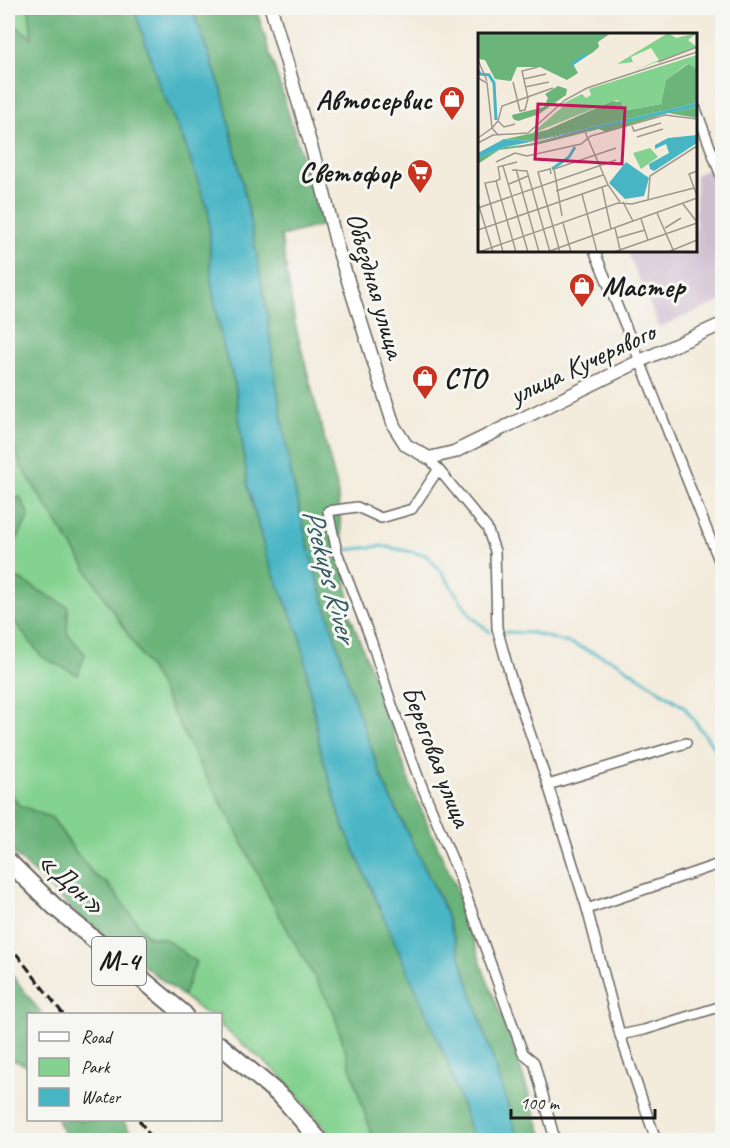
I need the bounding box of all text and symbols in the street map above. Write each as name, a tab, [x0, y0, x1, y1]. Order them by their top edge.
inset map	[478, 33, 697, 252]
place label: Автосервис	[316, 82, 433, 117]
shop icon: Автосервис	[437, 84, 467, 122]
place label: Светофор	[299, 155, 402, 190]
supermarket icon: Светофор	[405, 157, 435, 195]
street label: Объездная улица	[338, 208, 414, 365]
place label: Мастер	[602, 269, 687, 304]
shop icon: Мастер	[567, 271, 597, 309]
street label: улица Кучерявого	[502, 313, 663, 413]
place label: СТО	[444, 361, 489, 396]
shop icon: СТО	[410, 363, 440, 401]
water label: Psekups River	[294, 504, 367, 651]
street label: Береговая улица	[394, 680, 481, 833]
street label: «Дон»	[31, 843, 113, 923]
road number: М-4	[92, 937, 146, 985]
legend	[27, 1013, 222, 1121]
text: Road	[81, 1026, 114, 1048]
text: Park	[81, 1056, 111, 1078]
scale bar	[511, 1082, 655, 1120]
text: Water	[81, 1086, 122, 1108]
text: 100 m	[520, 1092, 561, 1114]

